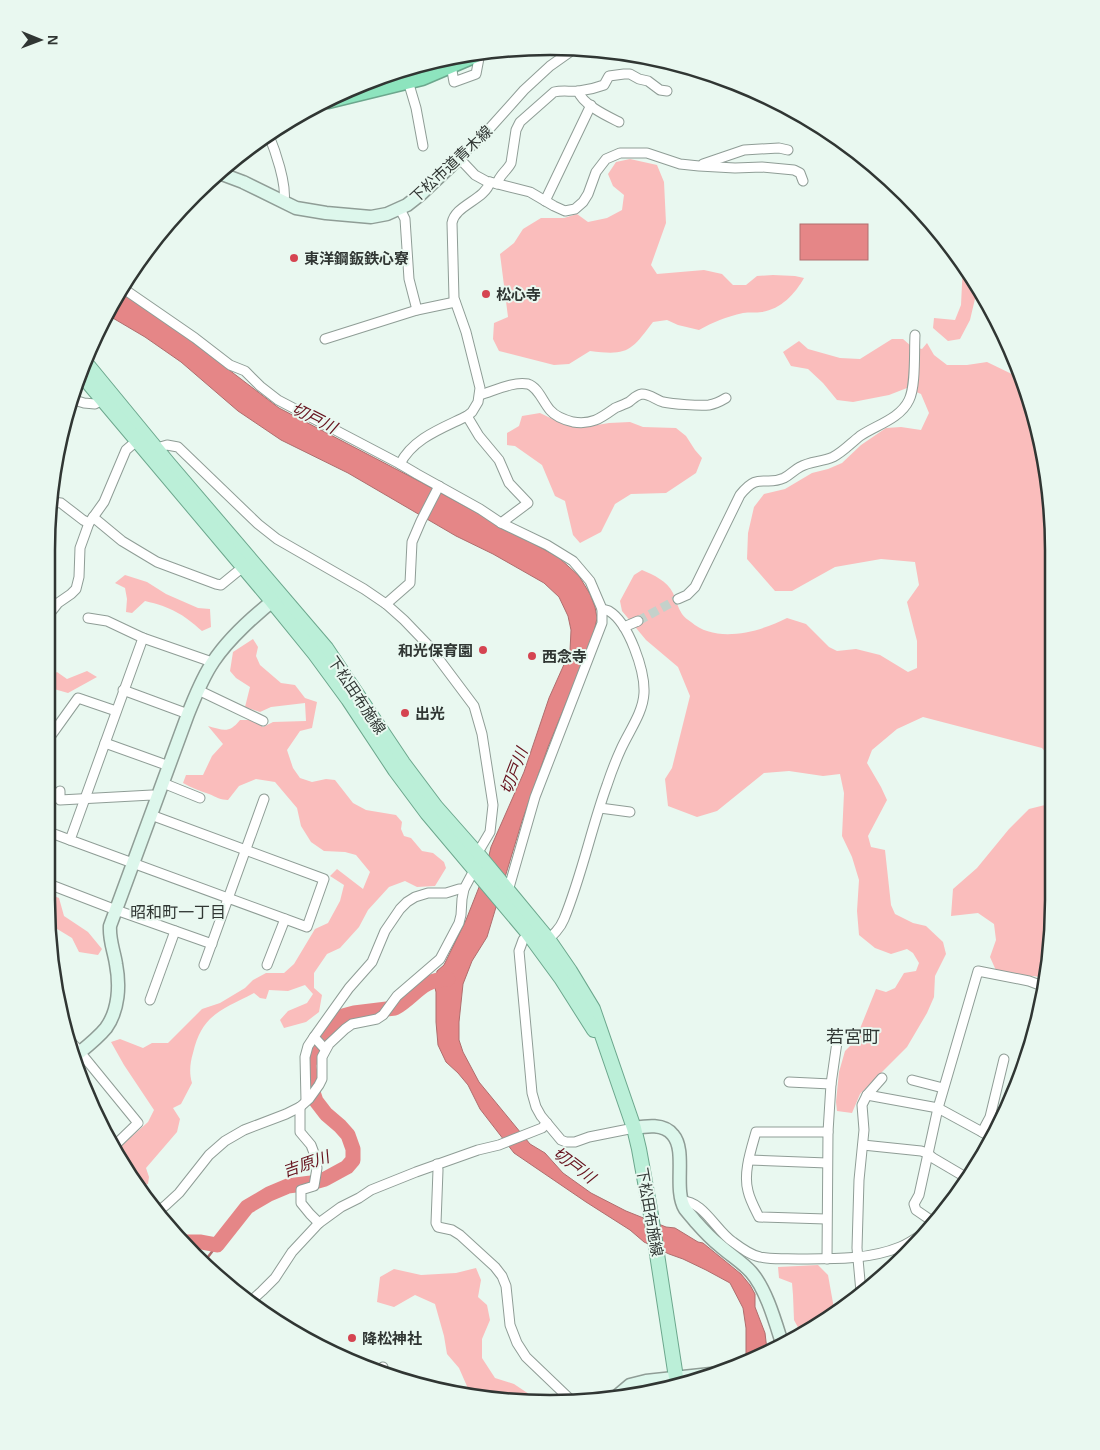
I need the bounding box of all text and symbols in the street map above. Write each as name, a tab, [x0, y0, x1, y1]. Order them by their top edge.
north arrow	[15, 15, 65, 65]
text: N	[45, 35, 61, 45]
street label: 下松市道青木線	[407, 122, 495, 206]
place label: 東洋鋼鈑鉄心寮	[304, 250, 409, 267]
marker: 東洋鋼鈑鉄心寮	[288, 252, 300, 264]
place label: 松心寺	[496, 286, 541, 303]
marker: 松心寺	[480, 288, 492, 300]
water label: 切戸川	[289, 400, 341, 437]
place label: 和光保育園	[398, 642, 473, 659]
marker: 和光保育園	[477, 644, 489, 656]
place label: 西念寺	[542, 648, 587, 665]
marker: 西念寺	[526, 650, 538, 662]
street label: 下松田布施線	[325, 653, 389, 737]
place label: 出光	[415, 705, 445, 722]
marker: 出光	[399, 707, 411, 719]
water label: 切戸川	[497, 744, 531, 796]
district label: 昭和町一丁目	[130, 904, 226, 921]
district label: 若宮町	[826, 1027, 880, 1047]
water label: 切戸川	[550, 1144, 600, 1187]
water label: 吉原川	[281, 1148, 333, 1180]
street label: 下松田布施線	[634, 1166, 666, 1258]
place label: 降松神社	[362, 1330, 422, 1347]
marker: 降松神社	[346, 1332, 358, 1344]

